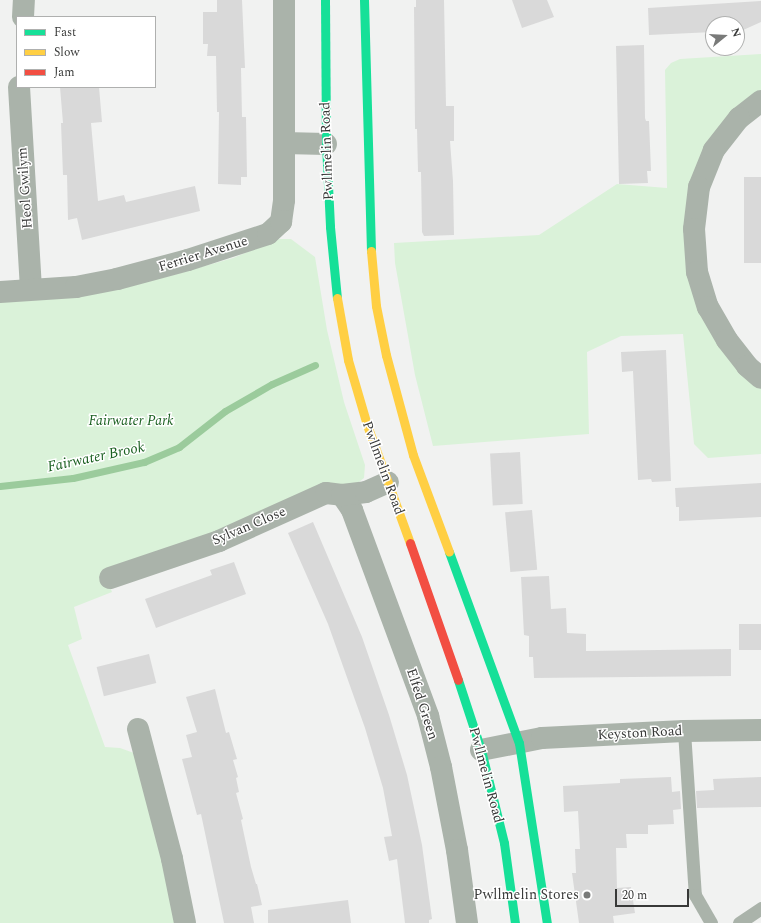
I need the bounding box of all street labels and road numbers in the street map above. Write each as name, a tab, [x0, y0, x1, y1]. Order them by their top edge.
street label: Pwllmelin Road	[317, 101, 337, 201]
street label: Heol Gwilym	[14, 147, 36, 229]
street label: Ferrier Avenue	[156, 232, 250, 276]
street label: Pwllmelin Road	[358, 419, 408, 517]
street label: Sylvan Close	[210, 503, 288, 549]
street label: Elfed Green	[403, 666, 441, 742]
street label: Keyston Road	[597, 722, 683, 744]
street label: Pwllmelin Road	[465, 725, 507, 825]

